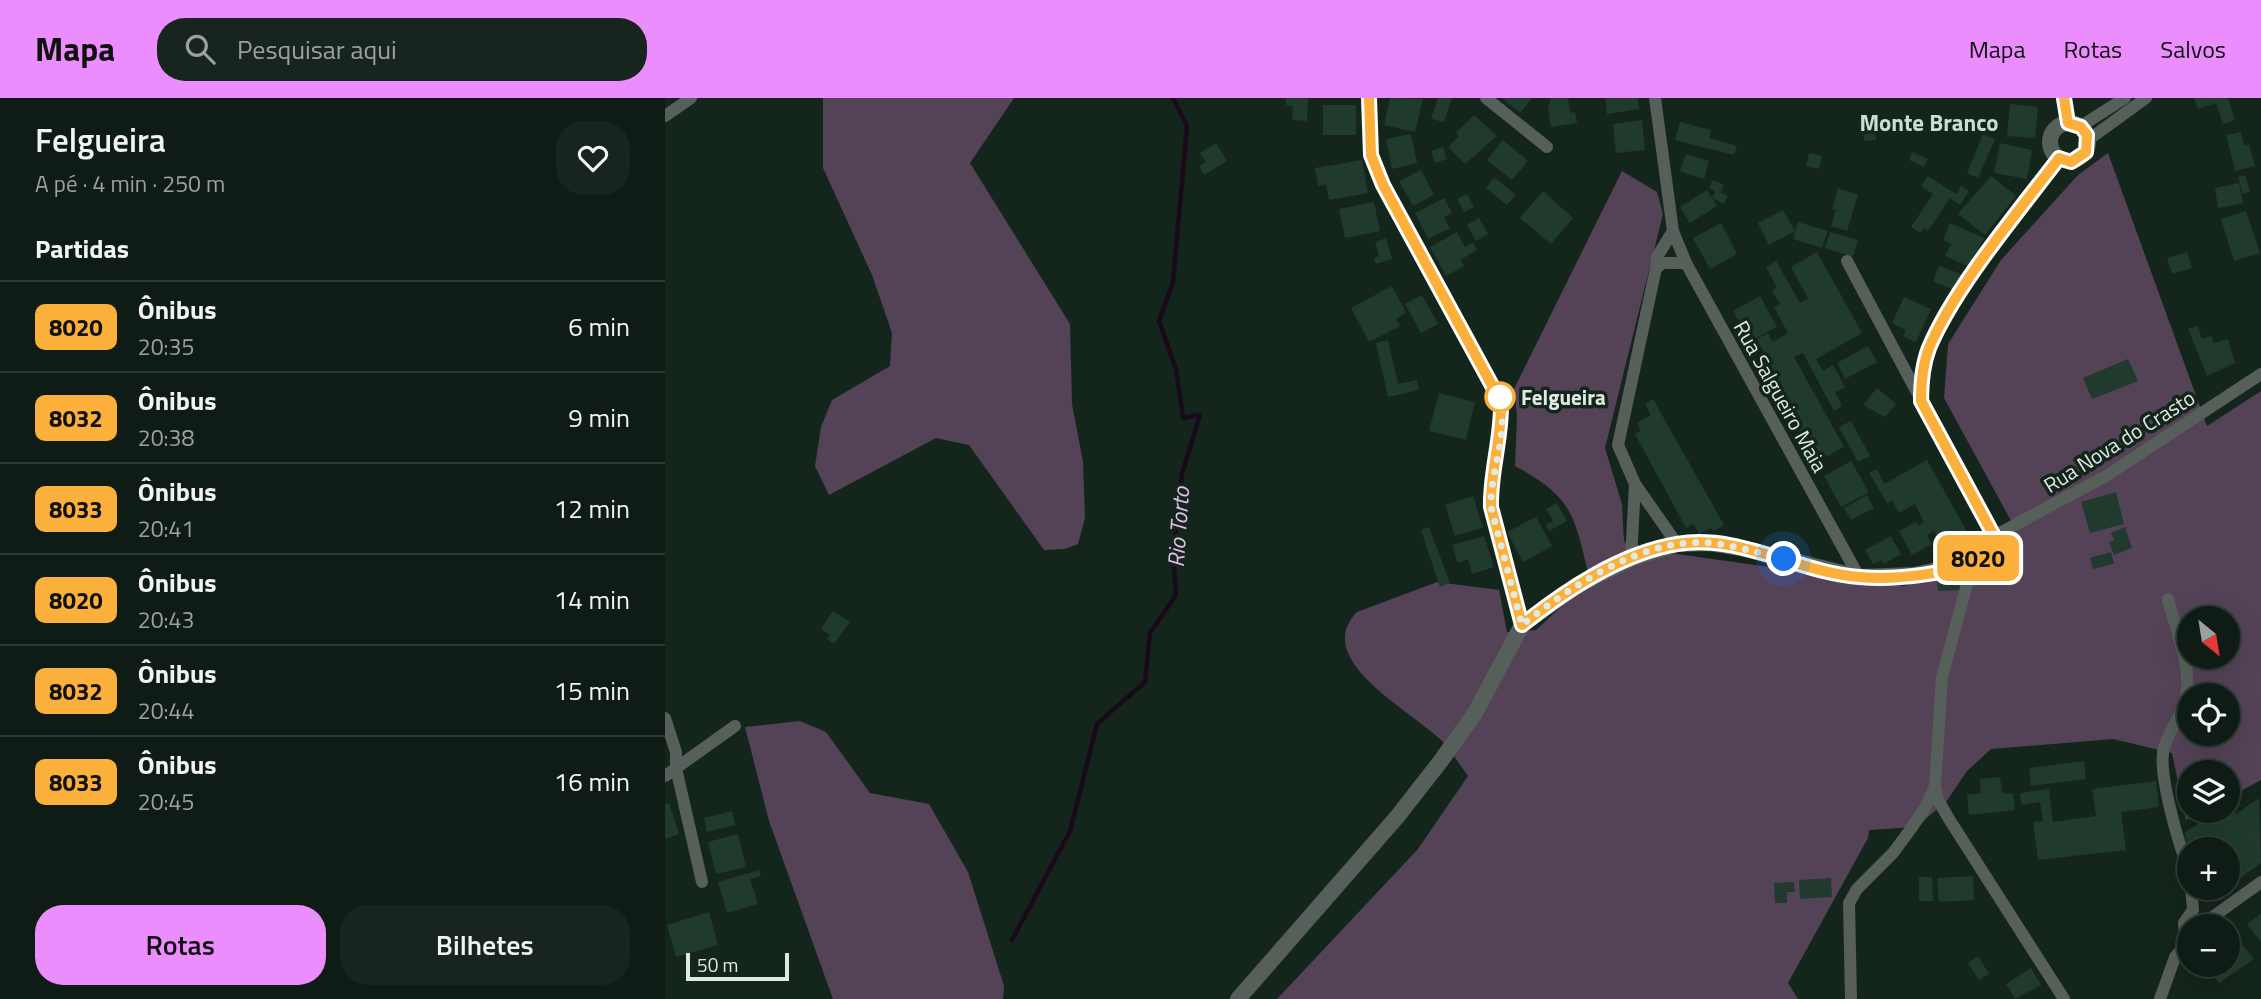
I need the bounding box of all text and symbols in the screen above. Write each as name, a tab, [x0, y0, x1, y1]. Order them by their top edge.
search box	[157, 18, 647, 81]
text: Mapa	[35, 24, 115, 74]
icon: search	[181, 30, 219, 68]
text: Pesquisar aqui	[237, 30, 397, 69]
text: Mapa	[1969, 31, 2025, 67]
text: Rotas	[2063, 31, 2122, 67]
text: Salvos	[2160, 31, 2226, 67]
district label: Monte Branco	[1859, 105, 1999, 140]
text: Felgueira	[35, 115, 166, 165]
button: heart	[556, 121, 630, 195]
text: A pé · 4 min · 250 m	[35, 166, 225, 201]
text: Partidas	[35, 229, 129, 268]
text: Ônibus	[138, 290, 217, 329]
text: 6 min	[568, 307, 630, 346]
text: 8020	[49, 309, 103, 345]
street label: Rua Salgueiro Maia	[1726, 314, 1836, 478]
text: 20:35	[138, 329, 194, 364]
text: Ônibus	[138, 381, 217, 420]
place label: Felgueira	[1521, 381, 1606, 413]
street label: Rua Nova do Crasto	[2037, 381, 2201, 501]
marker: Felgueira	[1485, 382, 1515, 412]
text: 9 min	[568, 398, 630, 437]
text: 8032	[49, 400, 103, 436]
text: 20:38	[138, 420, 194, 455]
text: Ônibus	[138, 472, 217, 511]
water label: Rio Torto	[1158, 485, 1198, 568]
text: 12 min	[554, 489, 630, 528]
text: 8033	[49, 491, 103, 527]
text: 20:41	[138, 511, 194, 546]
line badge: 8020	[1929, 535, 2027, 581]
text: 8020	[1951, 540, 2005, 576]
your location	[1766, 541, 1801, 576]
text: Ônibus	[138, 563, 217, 602]
text: 14 min	[554, 580, 630, 619]
text: 8020	[49, 582, 103, 618]
text: 20:43	[138, 602, 194, 637]
north arrow	[2177, 606, 2240, 668]
map controls	[2177, 606, 2240, 977]
text: Ônibus	[138, 654, 217, 693]
text: 15 min	[554, 671, 630, 710]
text: 8032	[49, 673, 103, 709]
button: locate	[2177, 683, 2240, 746]
text: 20:44	[138, 693, 194, 728]
text: Ônibus	[138, 745, 217, 784]
button: layers	[2177, 760, 2240, 823]
text: 16 min	[554, 762, 630, 801]
text: 8033	[49, 764, 103, 800]
text: 20:45	[138, 784, 194, 819]
button: +	[2177, 837, 2240, 900]
button: Rotas	[35, 905, 326, 985]
button: Bilhetes	[340, 905, 630, 985]
button: −	[2177, 914, 2240, 977]
scale bar	[686, 950, 789, 982]
text: 50 m	[697, 950, 738, 979]

